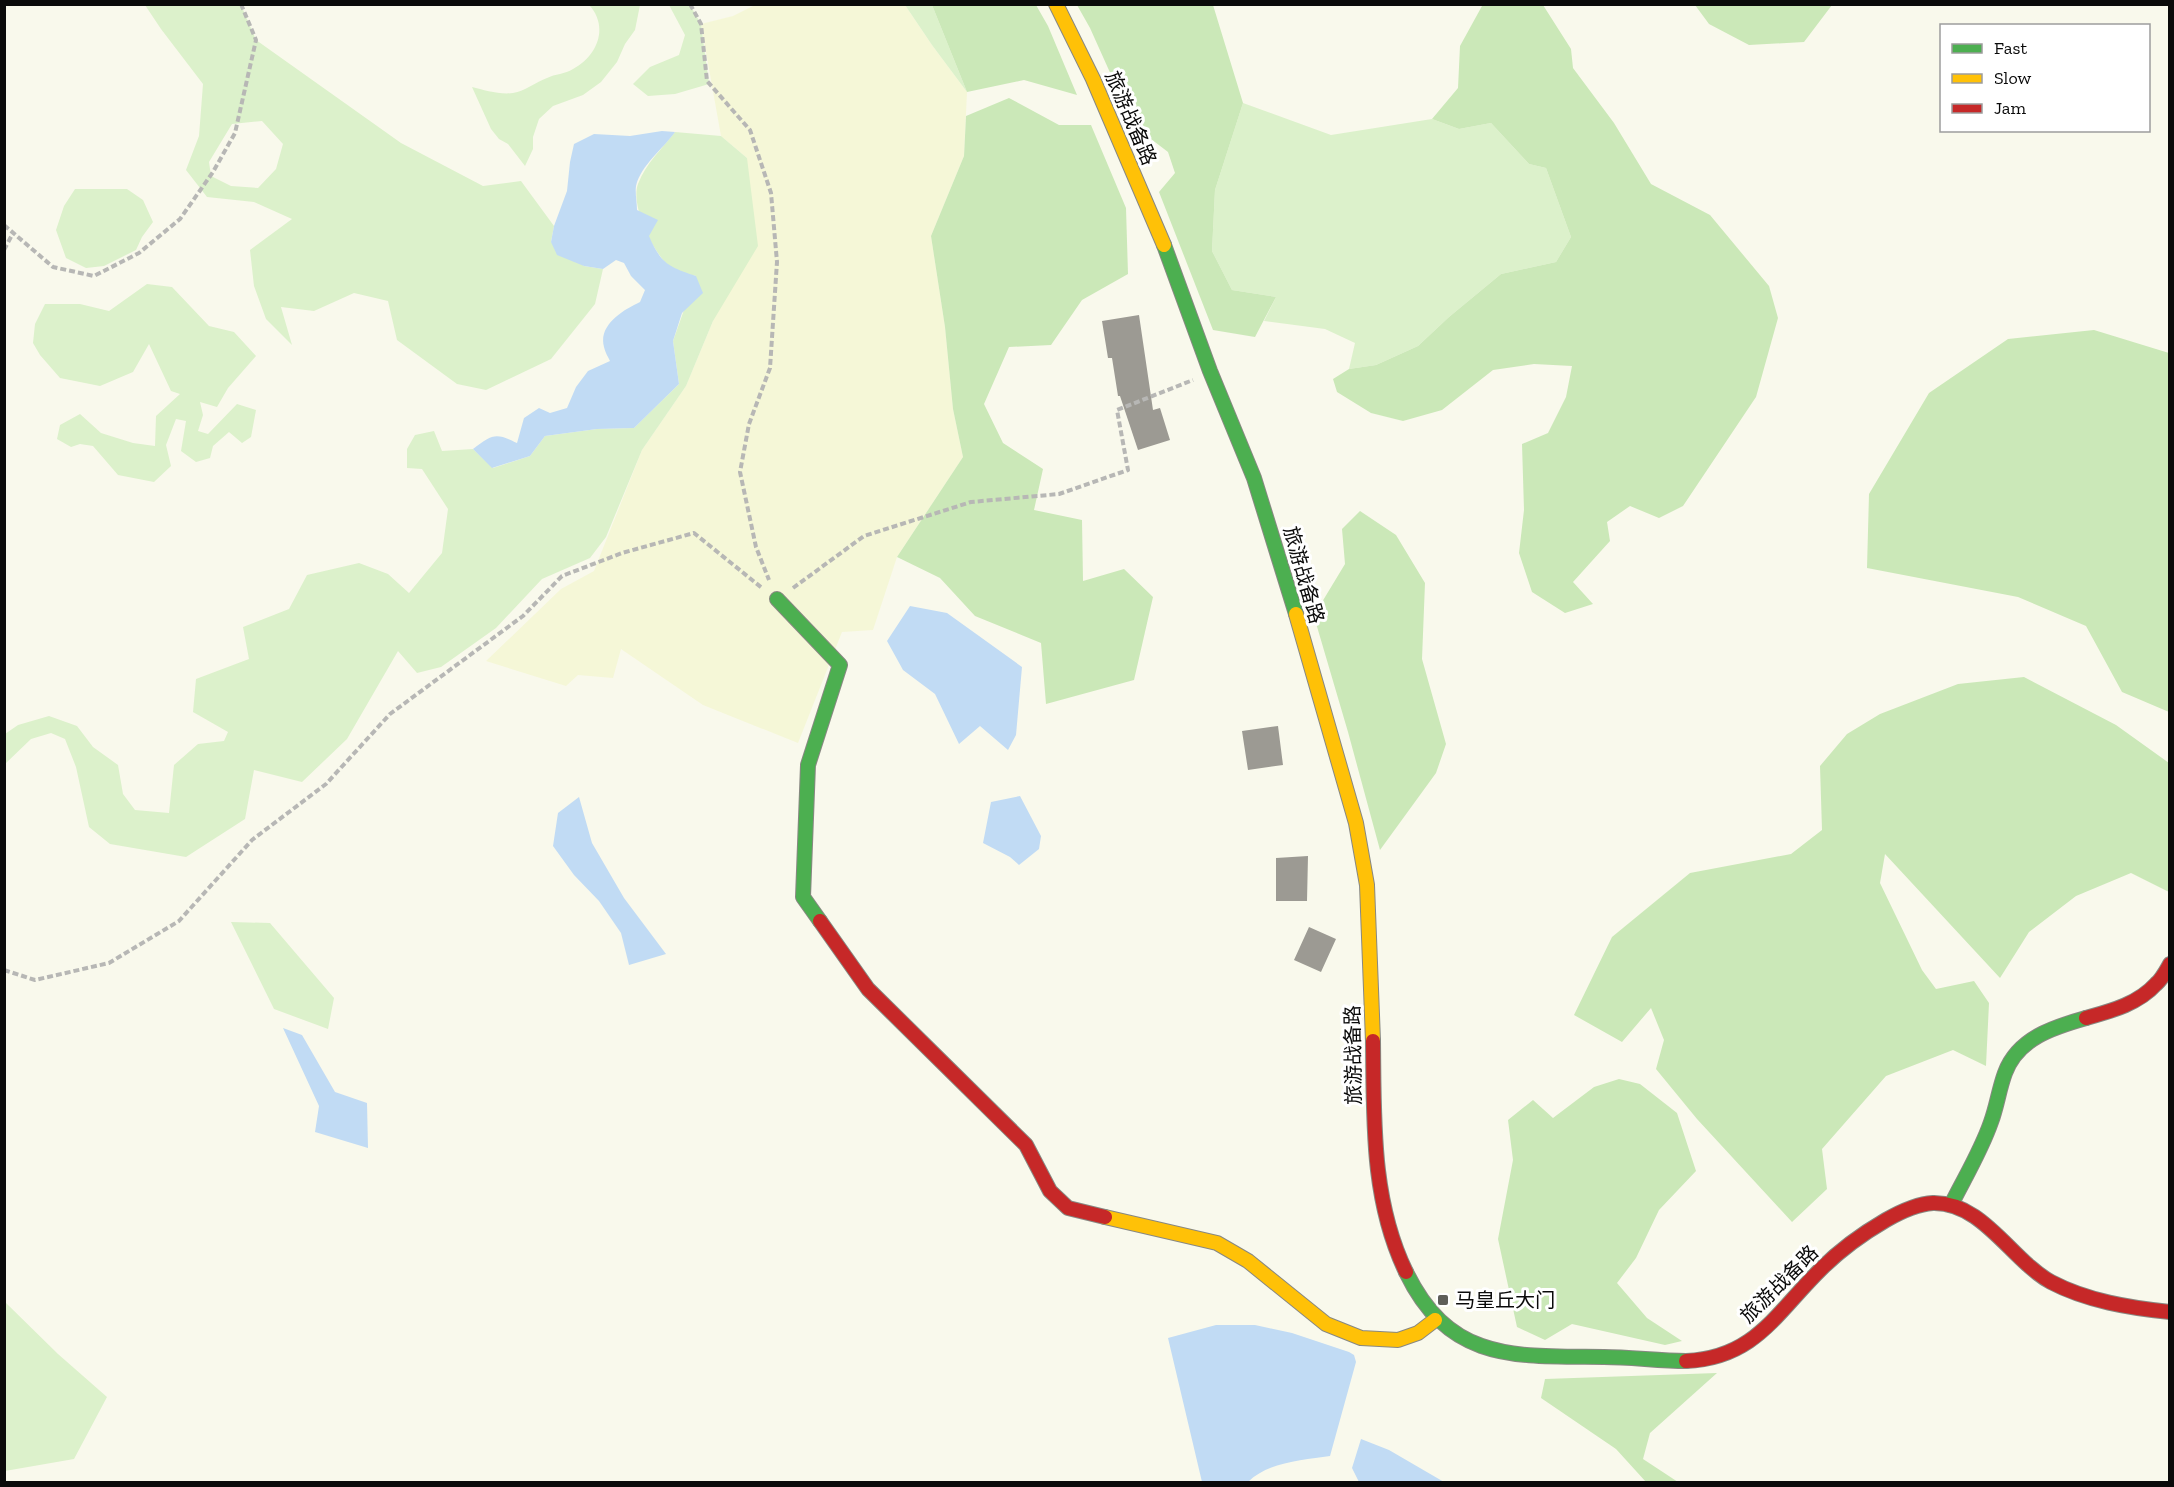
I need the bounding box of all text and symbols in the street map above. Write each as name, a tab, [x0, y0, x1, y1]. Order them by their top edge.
legend	[1940, 24, 2150, 132]
text: Fast	[1994, 37, 2027, 59]
street label: 旅游战备路	[1100, 67, 1162, 169]
text: Slow	[1994, 67, 2031, 89]
text: Jam	[1994, 97, 2026, 119]
street label: 旅游战备路	[1279, 524, 1329, 626]
street label: 旅游战备路	[1340, 1005, 1366, 1105]
street label: 旅游战备路	[1735, 1240, 1823, 1328]
place label: 马皇丘大门	[1455, 1288, 1555, 1312]
marker: 马皇丘大门	[1436, 1293, 1450, 1307]

